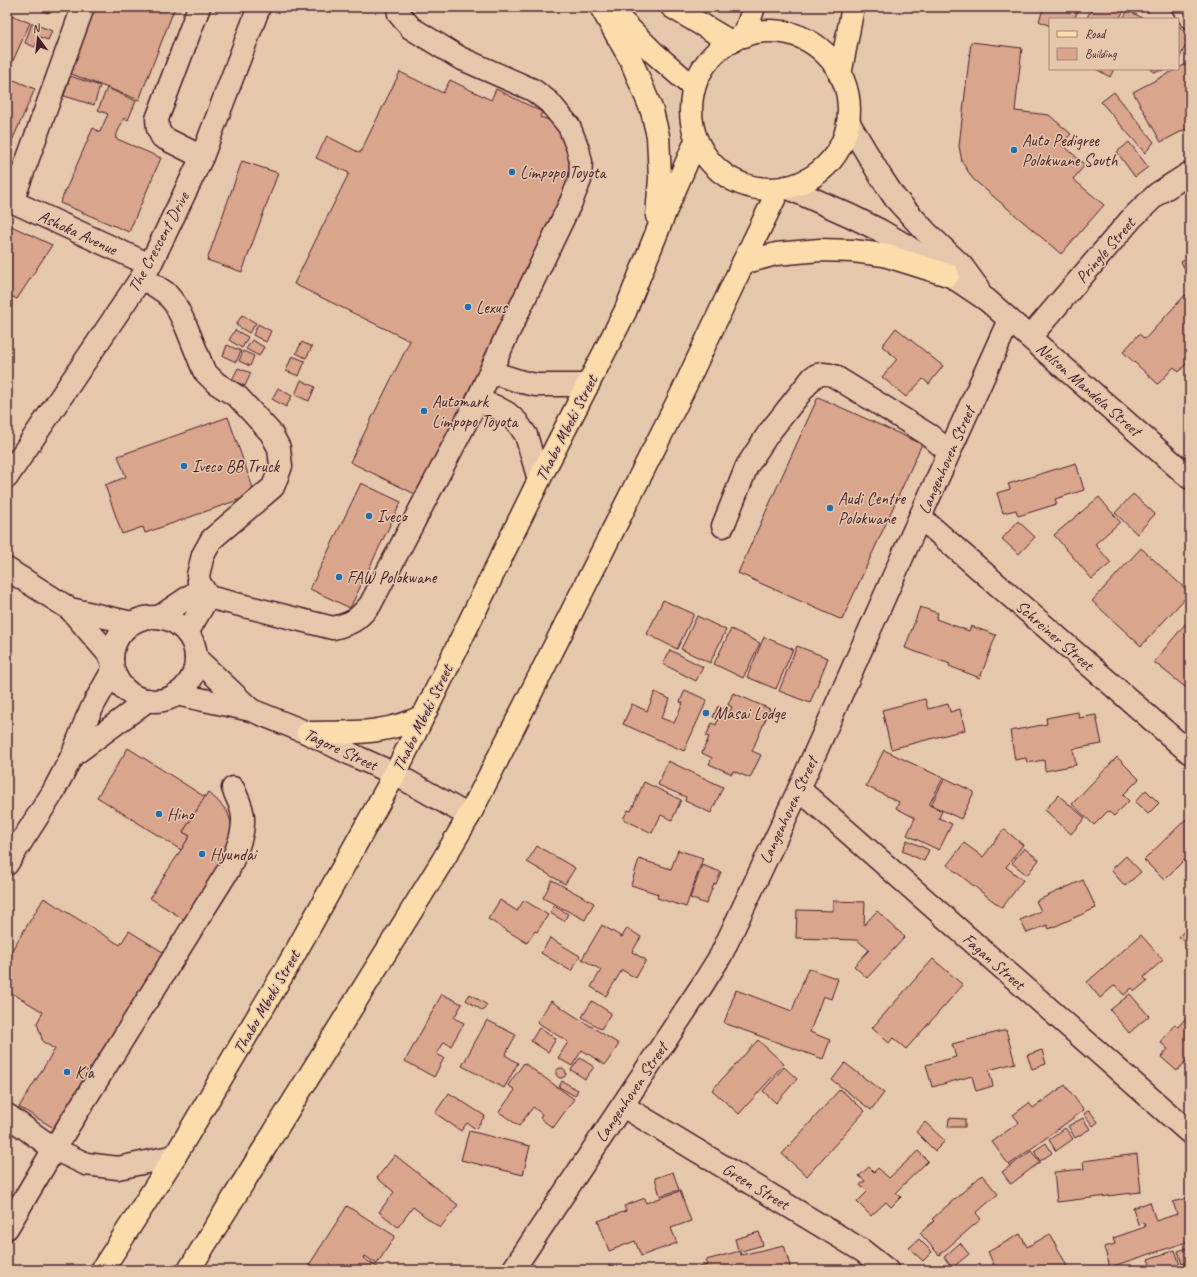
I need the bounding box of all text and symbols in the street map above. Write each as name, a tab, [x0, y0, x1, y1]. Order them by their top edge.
north arrow	[18, 18, 58, 58]
legend	[1049, 18, 1179, 70]
text: N	[30, 20, 43, 36]
text: Road	[1085, 26, 1107, 42]
text: Building	[1085, 46, 1117, 62]
place label: Auto Pedigree Polokwane South	[1022, 130, 1118, 171]
marker: Auto Pedigree Polokwane South	[1009, 145, 1019, 155]
place label: Limpopo Toyota	[520, 162, 608, 183]
marker: Limpopo Toyota	[507, 167, 517, 177]
street label: The Crescent Drive	[123, 187, 194, 296]
street label: Ashoka Avenue	[35, 205, 122, 260]
street label: Pringle Street	[1071, 211, 1141, 287]
place label: Lexus	[476, 297, 508, 318]
marker: Lexus	[463, 302, 473, 312]
street label: Nelson Mandela Street	[1032, 338, 1147, 442]
street label: Thabo Mbeki Street	[531, 370, 603, 485]
place label: Automark Limpopo Toyota	[432, 391, 520, 432]
street label: Langenhoven Street	[913, 401, 980, 517]
marker: Automark Limpopo Toyota	[419, 406, 429, 416]
place label: Iveco BB Truck	[192, 456, 281, 477]
marker: Iveco BB Truck	[179, 461, 189, 471]
place label: Audi Centre Polokwane	[838, 488, 907, 529]
marker: Audi Centre Polokwane	[825, 503, 835, 513]
place label: Iveco	[377, 506, 409, 527]
marker: Iveco	[364, 511, 374, 521]
place label: FAW Polokwane	[347, 567, 438, 588]
marker: FAW Polokwane	[334, 572, 344, 582]
street label: Schreiner Street	[1011, 596, 1100, 677]
street label: Thabo Mbeki Street	[388, 659, 458, 775]
place label: Masai Lodge	[714, 703, 787, 724]
marker: Masai Lodge	[701, 708, 711, 718]
street label: Tagore Street	[301, 723, 383, 776]
street label: Langenhoven Street	[755, 751, 823, 867]
place label: Hino	[167, 804, 196, 825]
marker: Hino	[154, 809, 164, 819]
place label: Hyundai	[210, 844, 259, 865]
marker: Hyundai	[197, 849, 207, 859]
street label: Fagan Street	[958, 929, 1031, 996]
street label: Thabo Mbeki Street	[228, 945, 306, 1058]
street label: Langenhoven Street	[590, 1037, 674, 1146]
place label: Kia	[75, 1062, 95, 1083]
marker: Kia	[62, 1067, 72, 1077]
street label: Green Street	[719, 1158, 795, 1216]

